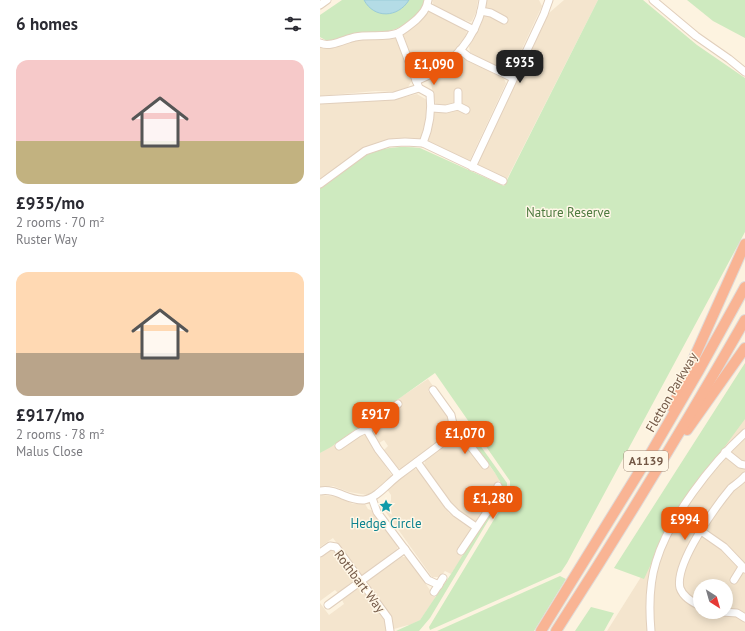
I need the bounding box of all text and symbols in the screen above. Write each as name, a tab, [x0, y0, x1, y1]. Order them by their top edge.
text: 6 homes	[16, 13, 78, 35]
icon: filters	[282, 13, 304, 35]
pin: £935	[496, 50, 544, 84]
pin: £1,090	[401, 52, 467, 86]
text: £935	[505, 54, 535, 71]
text: £1,090	[414, 56, 454, 73]
icon: home	[124, 86, 196, 158]
text: £935/mo	[16, 192, 84, 214]
park label: Nature Reserve	[526, 204, 610, 221]
text: 2 rooms · 70 m²	[16, 214, 105, 231]
text: Ruster Way	[16, 231, 77, 248]
icon: home	[124, 298, 196, 370]
street label: Fletton Parkway	[642, 349, 701, 435]
pin: £917	[352, 402, 400, 436]
text: £917/mo	[16, 404, 84, 426]
text: £917	[361, 406, 391, 423]
pin: £1,070	[432, 421, 498, 455]
text: £1,070	[445, 425, 485, 442]
text: 2 rooms · 78 m²	[16, 426, 105, 443]
text: Malus Close	[16, 443, 83, 460]
road number: A1139	[624, 451, 668, 471]
pin: £1,280	[460, 486, 526, 520]
text: £1,280	[473, 490, 513, 507]
place icon: Hedge Circle	[378, 498, 394, 514]
pin: £994	[661, 507, 709, 541]
text: £994	[670, 511, 700, 528]
place label: Hedge Circle	[351, 515, 421, 532]
street label: Rothbart Way	[330, 547, 389, 616]
north arrow	[693, 579, 733, 619]
map controls	[693, 579, 733, 619]

